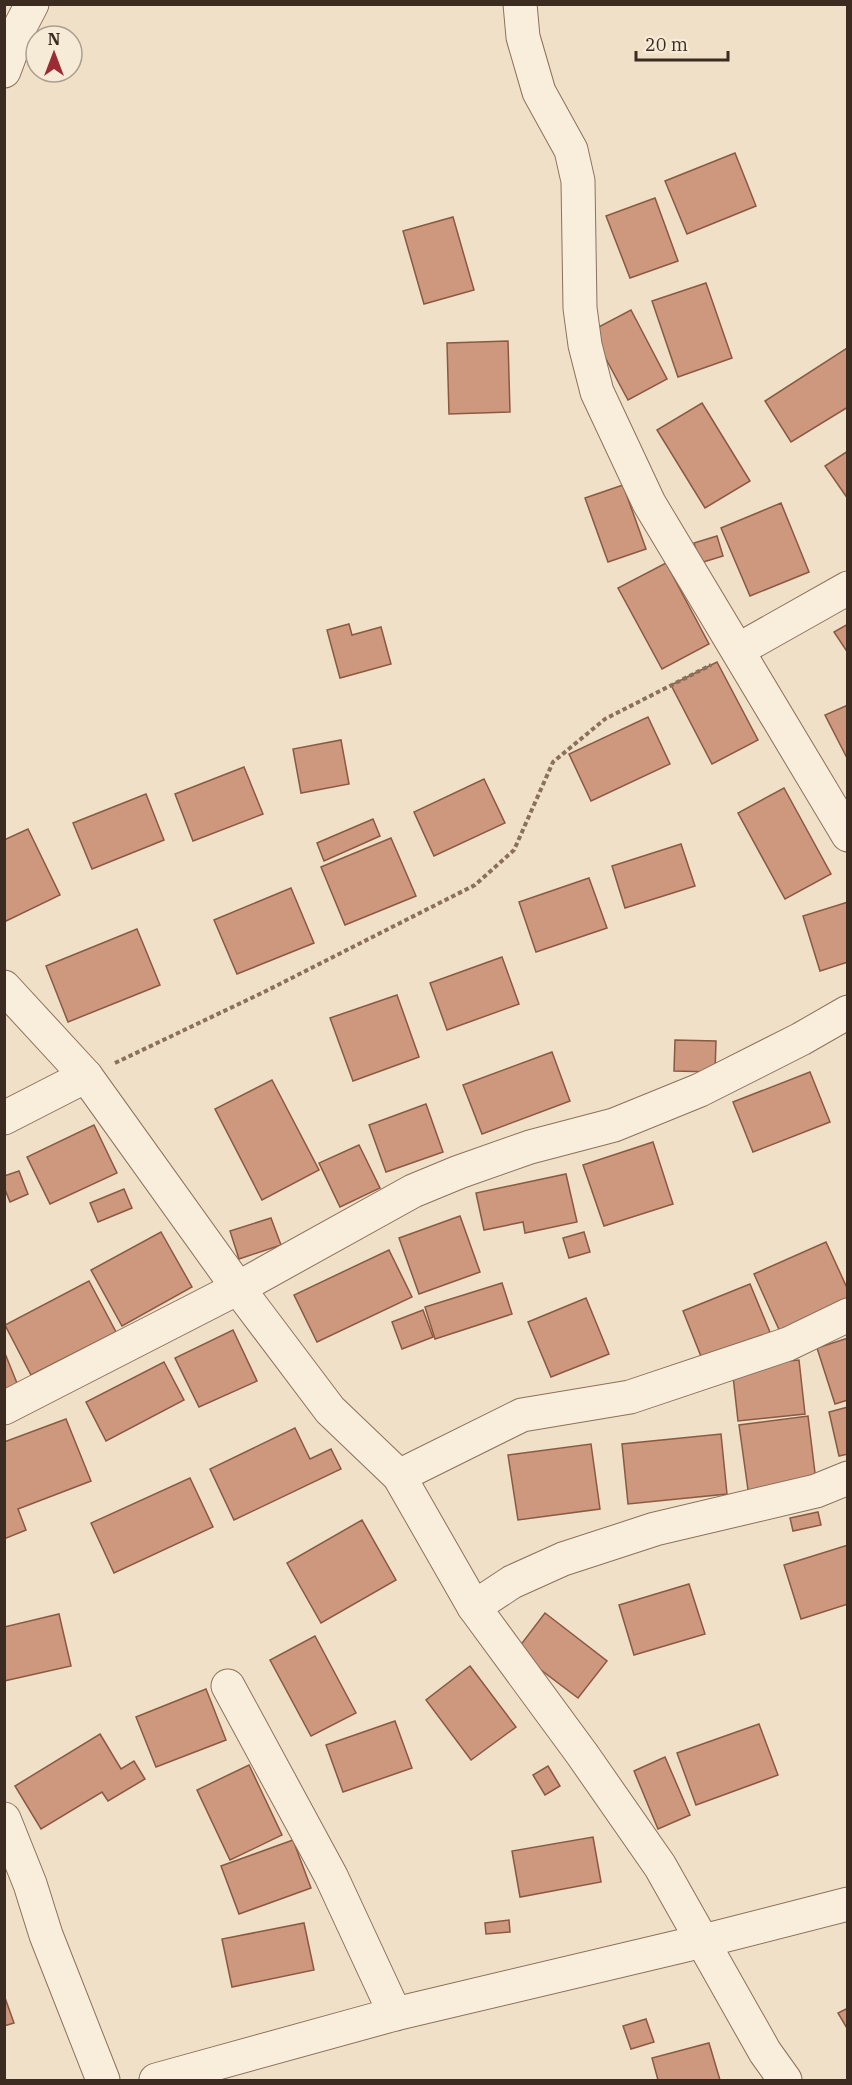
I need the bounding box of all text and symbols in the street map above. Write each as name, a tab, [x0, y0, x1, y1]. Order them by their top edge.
north arrow	[24, 24, 84, 84]
scale bar	[636, 24, 728, 62]
text: N	[48, 29, 60, 49]
text: 20 m	[645, 33, 688, 56]

